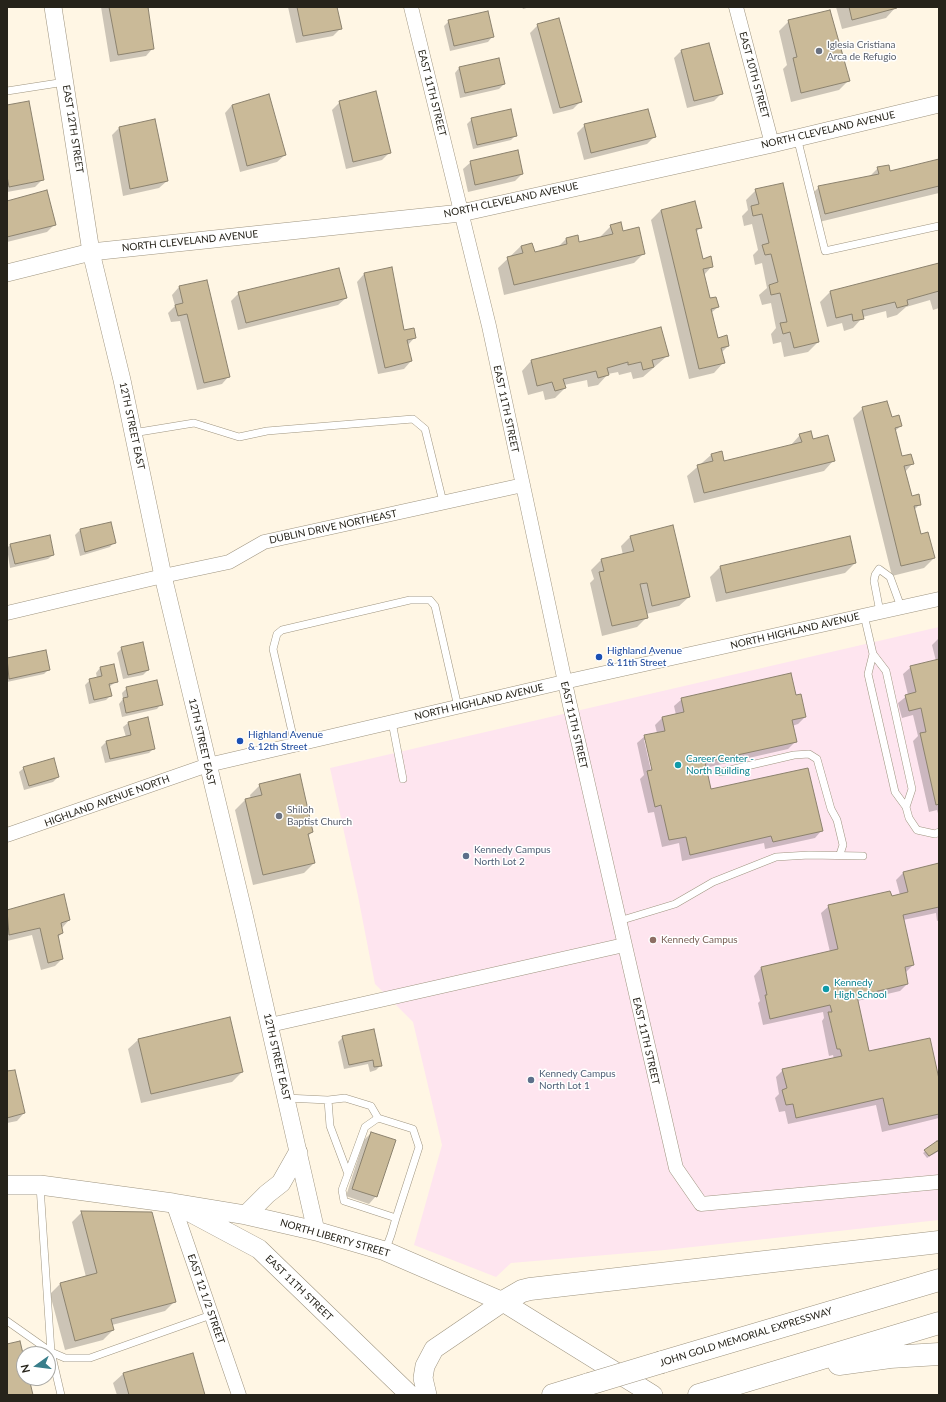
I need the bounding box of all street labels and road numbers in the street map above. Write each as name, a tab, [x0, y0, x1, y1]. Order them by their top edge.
street label: EAST 10TH STREET	[737, 30, 771, 120]
street label: EAST 11TH STREET	[415, 48, 449, 138]
street label: EAST 12TH STREET	[60, 84, 86, 174]
street label: NORTH CLEVELAND AVENUE	[760, 109, 896, 151]
street label: NORTH CLEVELAND AVENUE	[443, 180, 579, 220]
street label: NORTH CLEVELAND AVENUE	[121, 228, 259, 254]
street label: EAST 11TH STREET	[491, 364, 521, 454]
street label: 12TH STREET EAST	[117, 381, 147, 471]
street label: DUBLIN DRIVE NORTHEAST	[268, 508, 398, 546]
street label: NORTH HIGHLAND AVENUE	[729, 610, 861, 652]
street label: EAST 11TH STREET	[558, 680, 590, 770]
street label: NORTH HIGHLAND AVENUE	[413, 681, 545, 723]
street label: 12TH STREET EAST	[186, 697, 218, 787]
street label: HIGHLAND AVENUE NORTH	[43, 773, 171, 829]
street label: EAST 11TH STREET	[630, 996, 662, 1086]
street label: 12TH STREET EAST	[261, 1012, 293, 1102]
street label: NORTH LIBERTY STREET	[279, 1217, 391, 1259]
street label: EAST 12 1/2 STREET	[185, 1252, 227, 1346]
street label: EAST 11TH STREET	[263, 1253, 335, 1323]
street label: JOHN GOLD MEMORIAL EXPRESSWAY	[658, 1305, 834, 1369]

